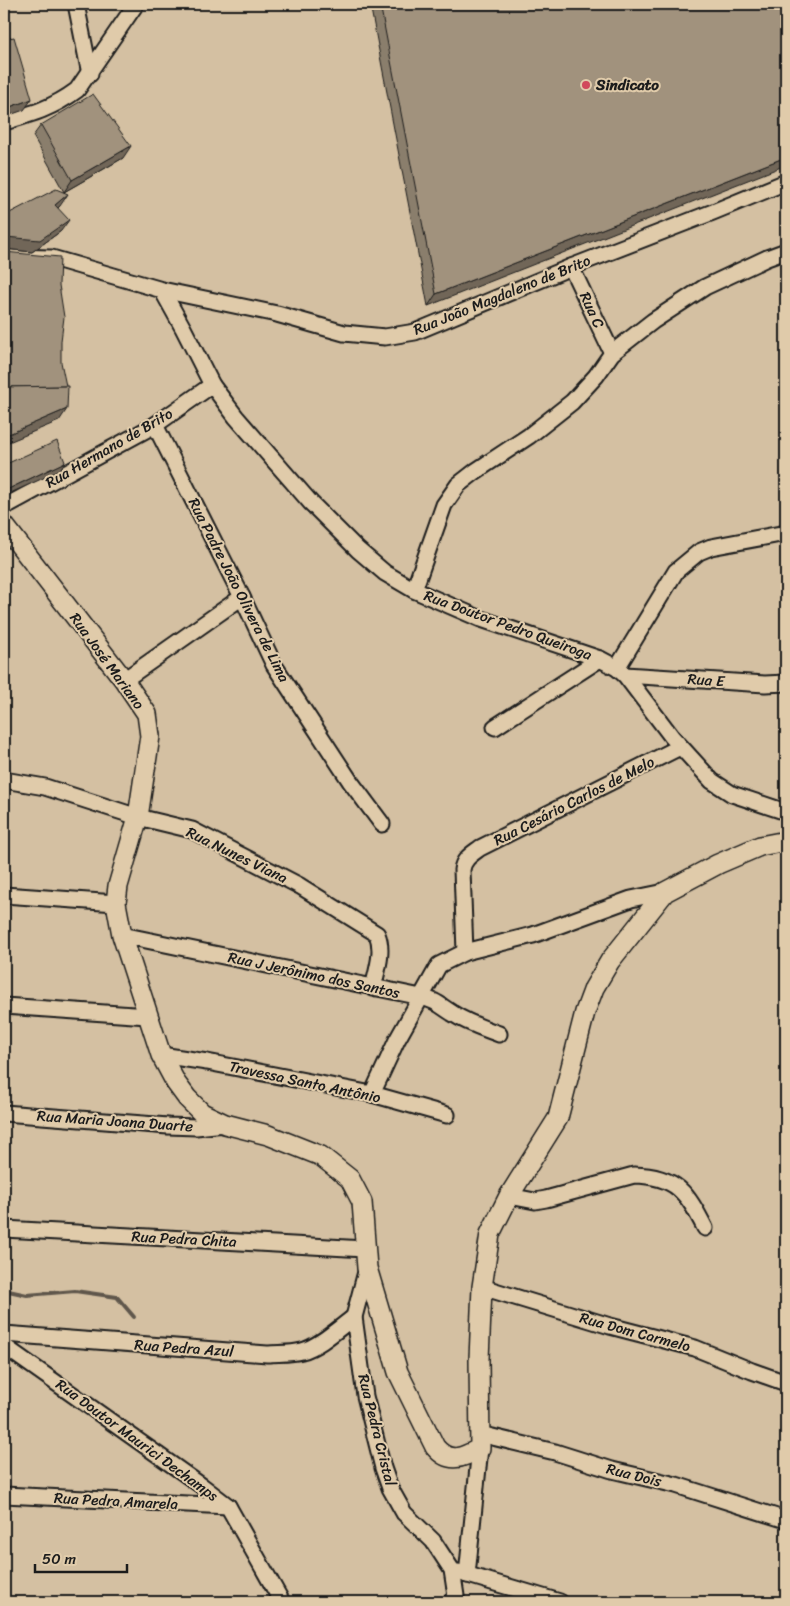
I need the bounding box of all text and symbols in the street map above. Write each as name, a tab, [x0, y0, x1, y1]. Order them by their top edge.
place label: Sindicato	[595, 72, 659, 98]
marker: Sindicato	[580, 79, 592, 91]
street label: Rua João Magdaleno de Brito	[409, 247, 595, 343]
street label: Rua C	[572, 287, 612, 333]
street label: Rua Hermano de Brito	[40, 401, 178, 495]
street label: Rua Padre João Olivera de Lima	[181, 493, 297, 687]
street label: Rua Doutor Pedro Queiroga	[420, 582, 596, 668]
street label: Rua José Mariano	[63, 607, 151, 715]
street label: Rua E	[687, 666, 727, 694]
street label: Rua Cesário Carlos de Melo	[489, 749, 660, 853]
street label: Rua Nunes Viana	[182, 819, 293, 891]
street label: Rua J Jerônimo dos Santos	[226, 944, 402, 1006]
street label: Travessa Santo Antônio	[227, 1053, 384, 1111]
street label: Rua Maria Joana Duarte	[36, 1103, 194, 1139]
street label: Rua Pedra Chita	[131, 1223, 238, 1255]
street label: Rua Dom Carmelo	[577, 1305, 694, 1359]
street label: Rua Pedra Azul	[134, 1332, 235, 1364]
street label: Rua Pedra Cristal	[351, 1371, 404, 1489]
street label: Rua Doutor Maurici Dechamps	[50, 1372, 225, 1509]
street label: Rua Dois	[604, 1456, 664, 1494]
street label: Rua Pedra Amarela	[53, 1485, 179, 1517]
scale bar	[35, 1541, 128, 1573]
text: 50 m	[42, 1546, 77, 1572]

